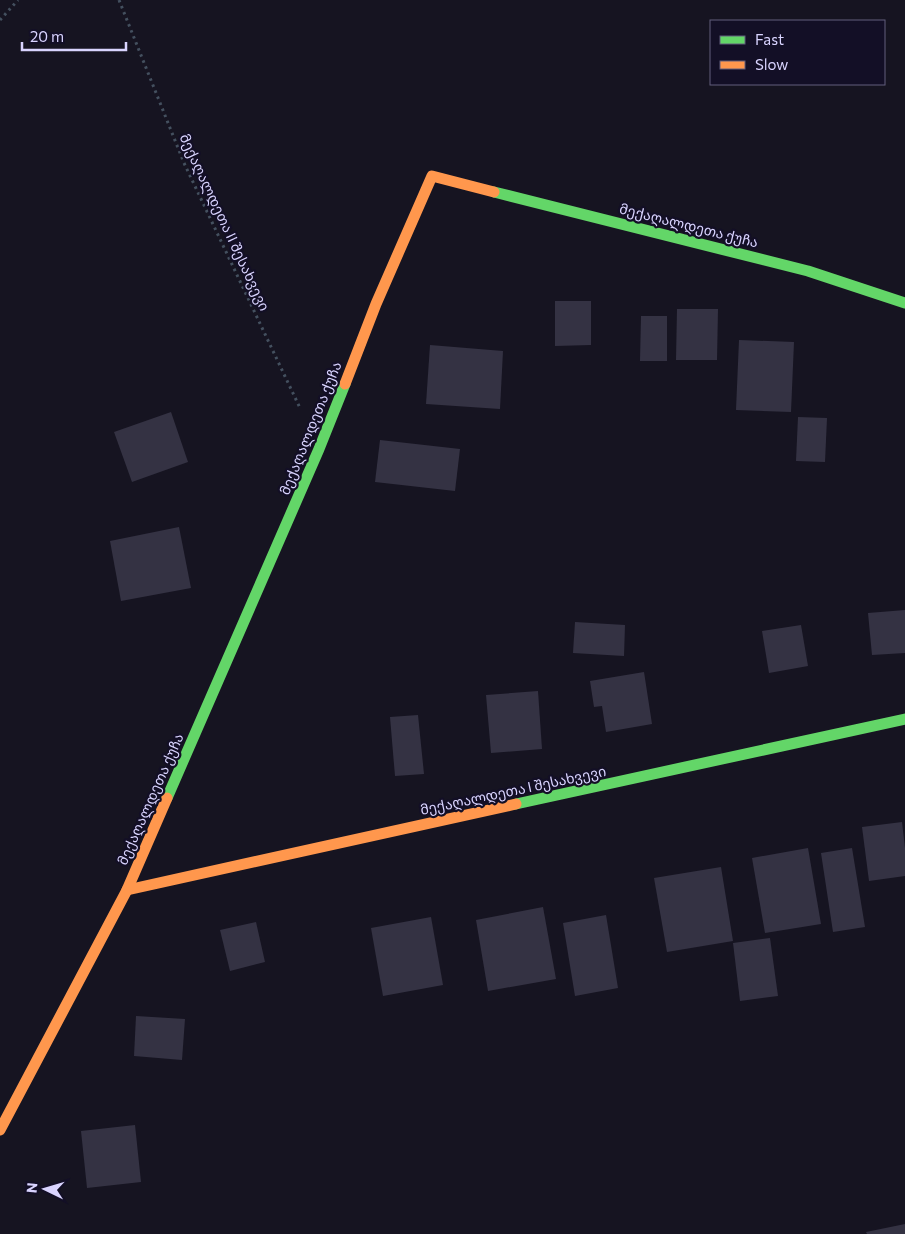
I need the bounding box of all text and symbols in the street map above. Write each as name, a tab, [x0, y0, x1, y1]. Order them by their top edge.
scale bar	[22, 20, 126, 52]
legend	[710, 20, 885, 85]
text: 20 m	[30, 27, 64, 45]
text: Fast	[755, 30, 784, 48]
text: Slow	[755, 55, 788, 73]
street label: მექაღალდეთა II შესახვევი	[176, 131, 274, 314]
street label: მექაღალდეთა ქუჩა	[618, 200, 760, 251]
street label: მექაღალდეთა ქუჩა	[275, 359, 345, 498]
street label: მექაღალდეთა ქუჩა	[113, 731, 188, 868]
street label: მექაღალდეთა I შესახვევი	[419, 762, 608, 819]
north arrow	[20, 1164, 70, 1214]
text: N	[23, 1182, 40, 1194]

